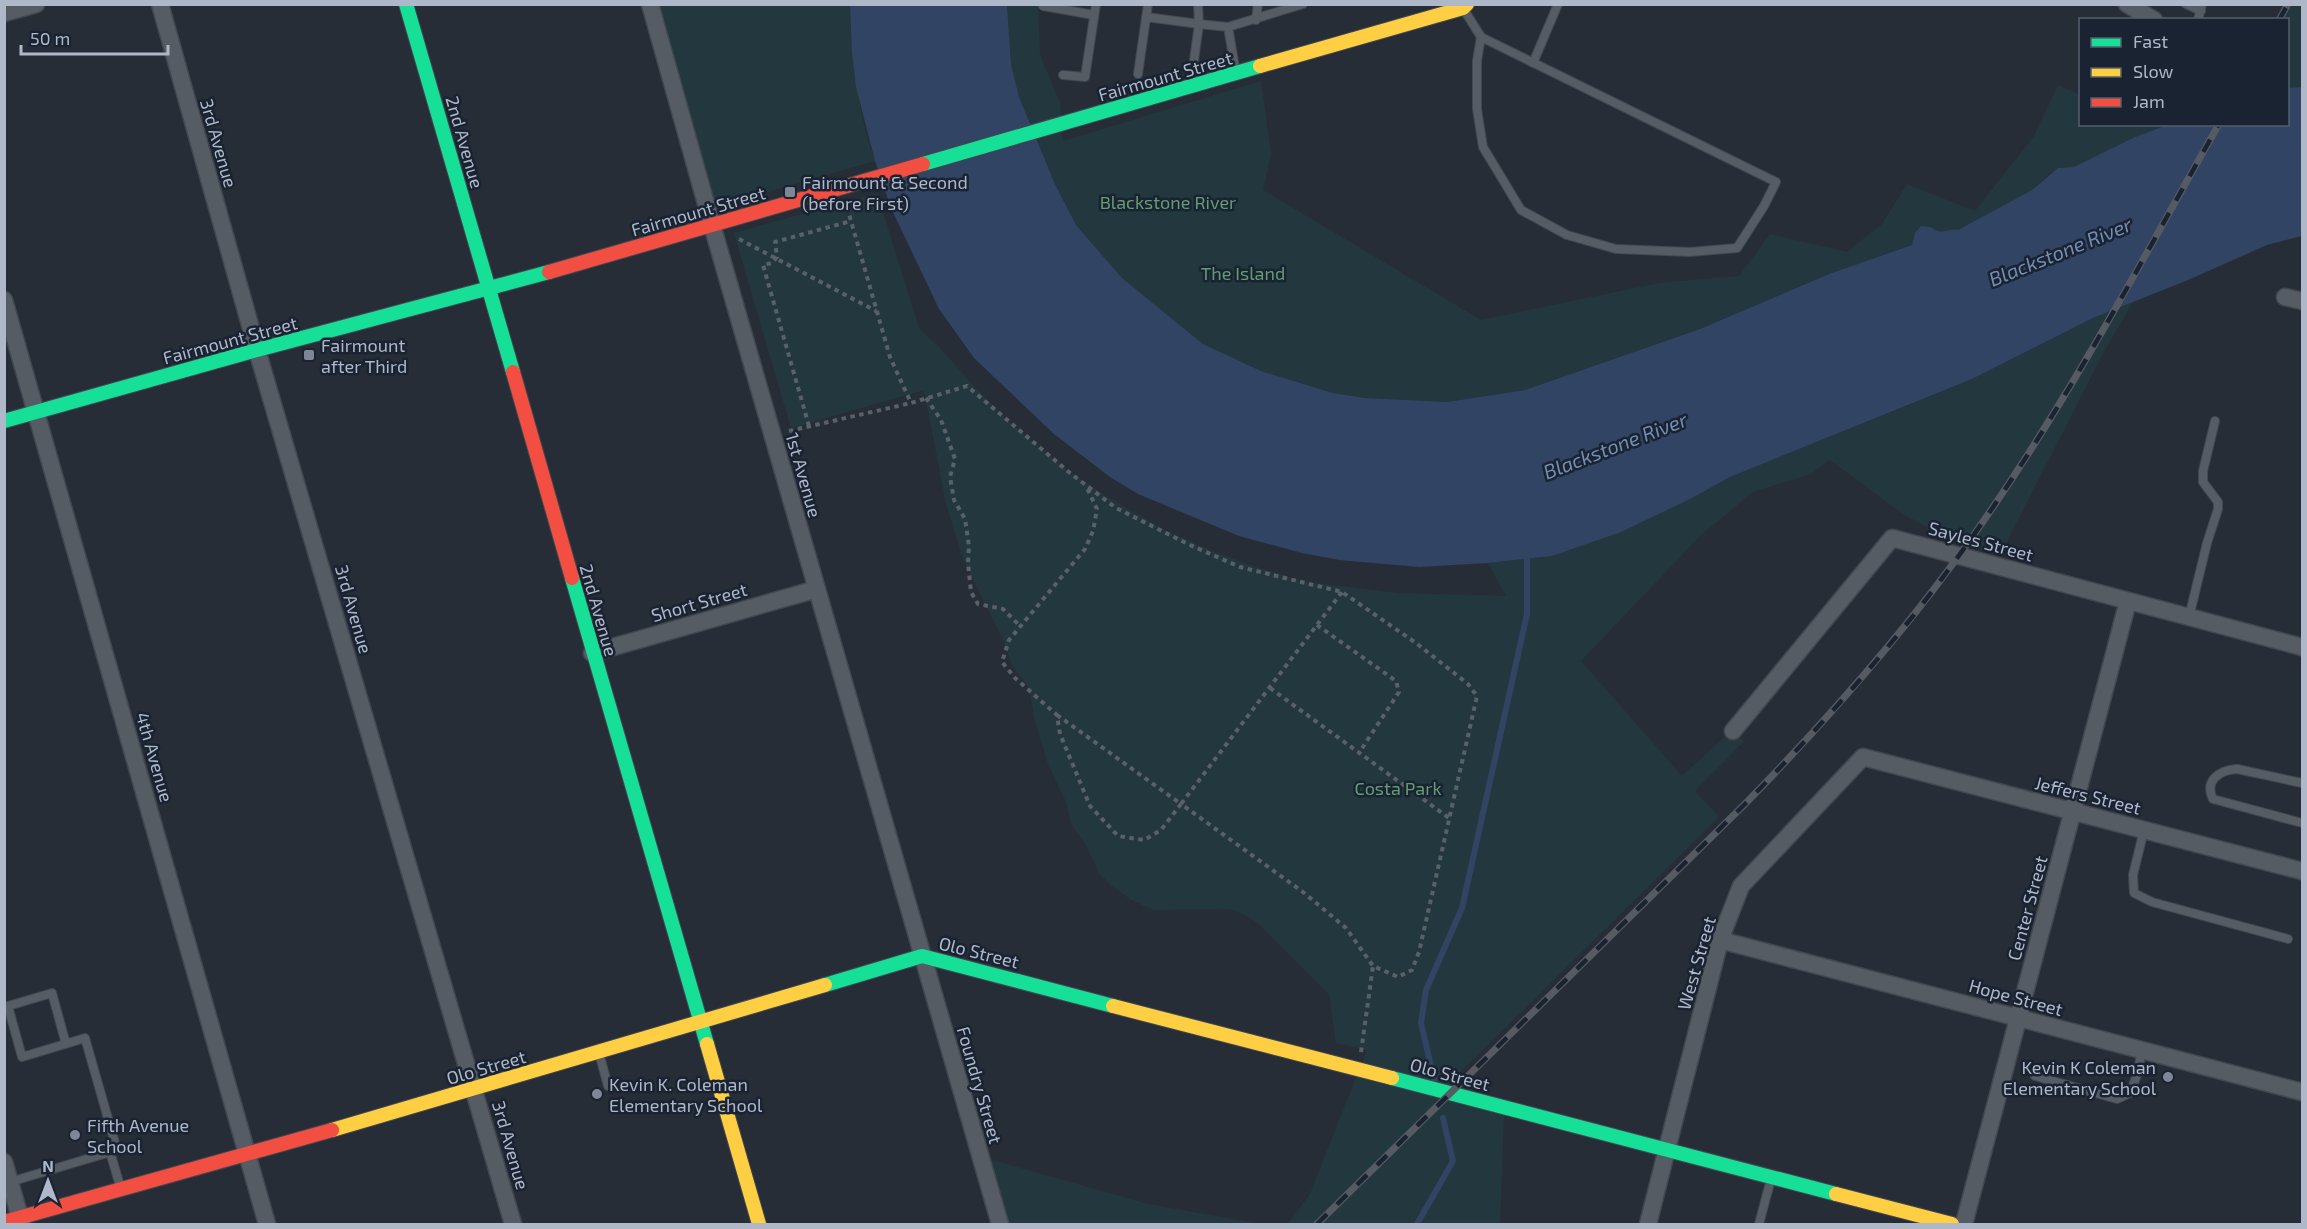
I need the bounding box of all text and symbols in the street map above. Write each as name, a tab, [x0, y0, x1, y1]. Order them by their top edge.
scale bar	[21, 18, 168, 56]
legend	[2079, 18, 2289, 126]
text: 50 m	[30, 27, 70, 49]
text: Fast	[2133, 30, 2168, 52]
street label: Fairmount Street	[1095, 46, 1235, 106]
text: Slow	[2133, 60, 2174, 82]
text: Jam	[2133, 90, 2165, 112]
street label: 2nd Avenue	[441, 93, 489, 191]
street label: 3rd Avenue	[196, 96, 242, 190]
place label: Fairmount & Second (before First)	[802, 171, 968, 214]
street label: Fairmount Street	[628, 181, 768, 241]
marker: Fairmount & Second (before First)	[783, 185, 797, 199]
park label: Blackstone River	[1100, 191, 1236, 213]
water label: Blackstone River	[1985, 211, 2136, 291]
park label: The Island	[1201, 262, 1285, 284]
street label: Fairmount Street	[160, 311, 300, 369]
place label: Fairmount after Third	[321, 334, 407, 377]
marker: Fairmount after Third	[302, 348, 316, 362]
water label: Blackstone River	[1540, 406, 1691, 483]
street label: 1st Avenue	[781, 430, 827, 520]
street label: Sayles Street	[1926, 516, 2036, 566]
street label: 2nd Avenue	[575, 561, 623, 659]
street label: 3rd Avenue	[331, 562, 377, 656]
street label: Short Street	[648, 578, 750, 626]
street label: 4th Avenue	[132, 710, 178, 804]
street label: Jeffers Street	[2033, 771, 2143, 819]
park label: Costa Park	[1354, 777, 1442, 799]
street label: Center Street	[2002, 853, 2052, 963]
street label: West Street	[1672, 913, 1720, 1012]
street label: Olo Street	[937, 931, 1021, 973]
street label: Hope Street	[1967, 974, 2066, 1020]
street label: Foundry Street	[953, 1024, 1007, 1146]
street label: Olo Street	[444, 1045, 528, 1089]
street label: Olo Street	[1408, 1053, 1492, 1095]
place label: Kevin K Coleman Elementary School	[2003, 1056, 2157, 1099]
marker: Kevin K Coleman Elementary School	[2161, 1070, 2175, 1084]
place label: Kevin K. Coleman Elementary School	[609, 1073, 763, 1116]
marker: Kevin K. Coleman Elementary School	[590, 1087, 604, 1101]
street label: 3rd Avenue	[488, 1098, 534, 1192]
place label: Fifth Avenue School	[87, 1114, 189, 1157]
marker: Fifth Avenue School	[68, 1128, 82, 1142]
north arrow	[18, 1151, 78, 1211]
text: N	[42, 1156, 54, 1175]

